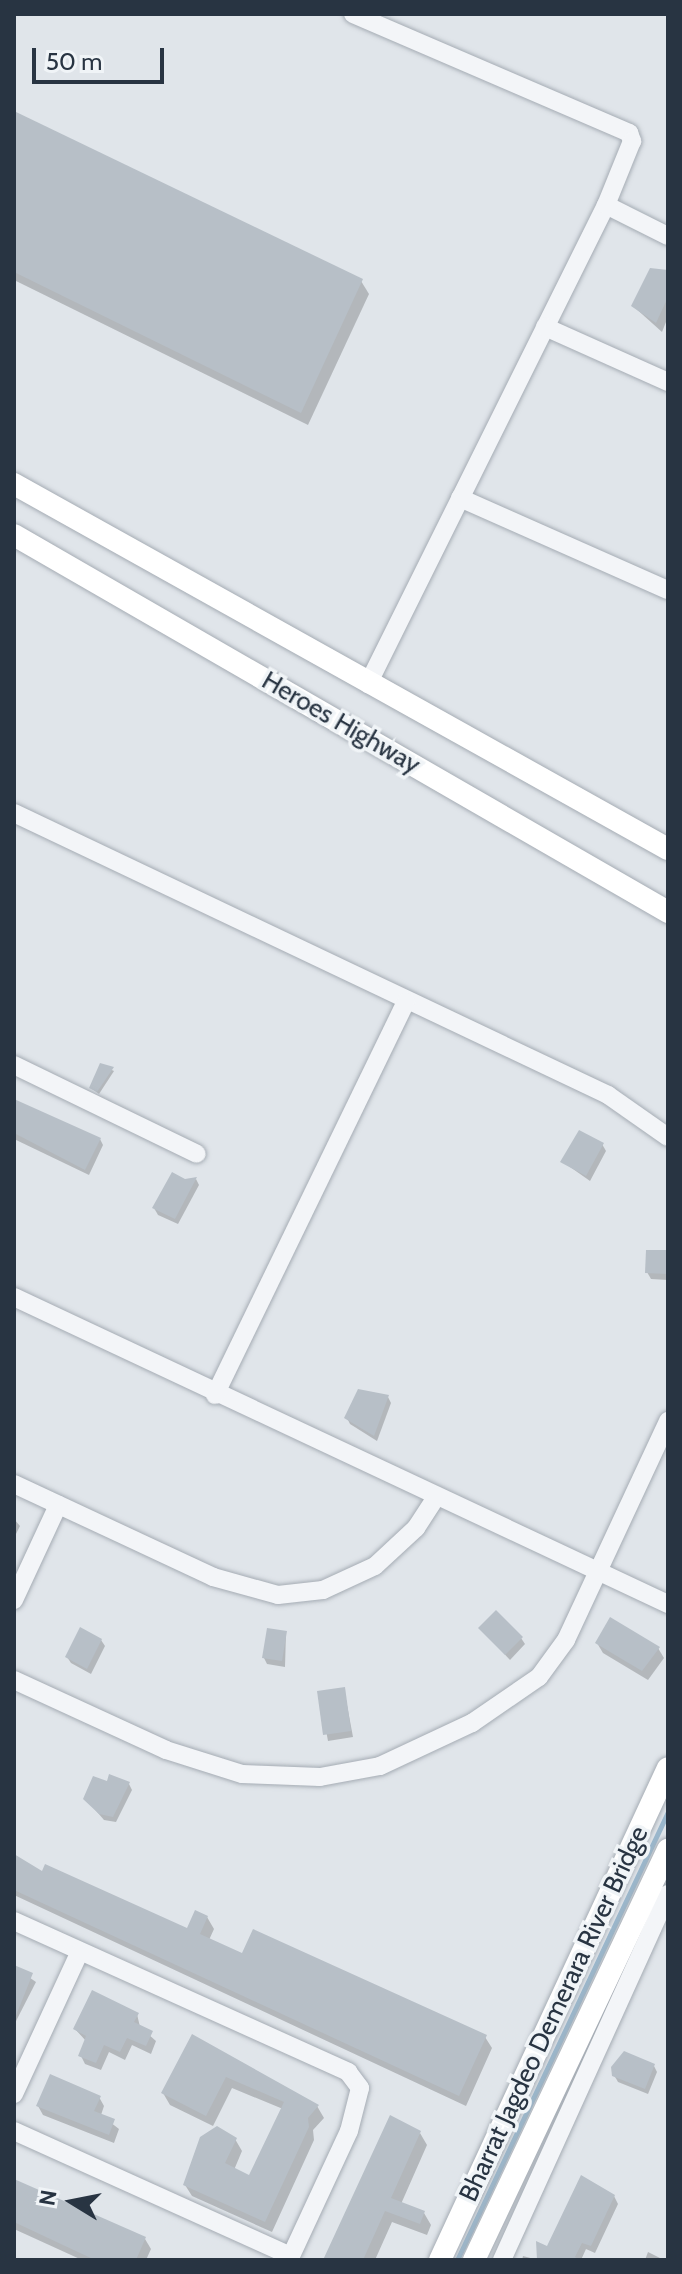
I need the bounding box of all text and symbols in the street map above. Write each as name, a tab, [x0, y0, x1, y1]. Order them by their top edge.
scale bar	[36, 32, 168, 82]
text: 50 m	[46, 47, 102, 76]
street label: Heroes Highway	[256, 665, 426, 781]
street label: Bharrat Jagdeo Demerara River Bridge	[453, 1821, 655, 2207]
north arrow	[32, 2162, 112, 2242]
text: N	[33, 2188, 63, 2208]

